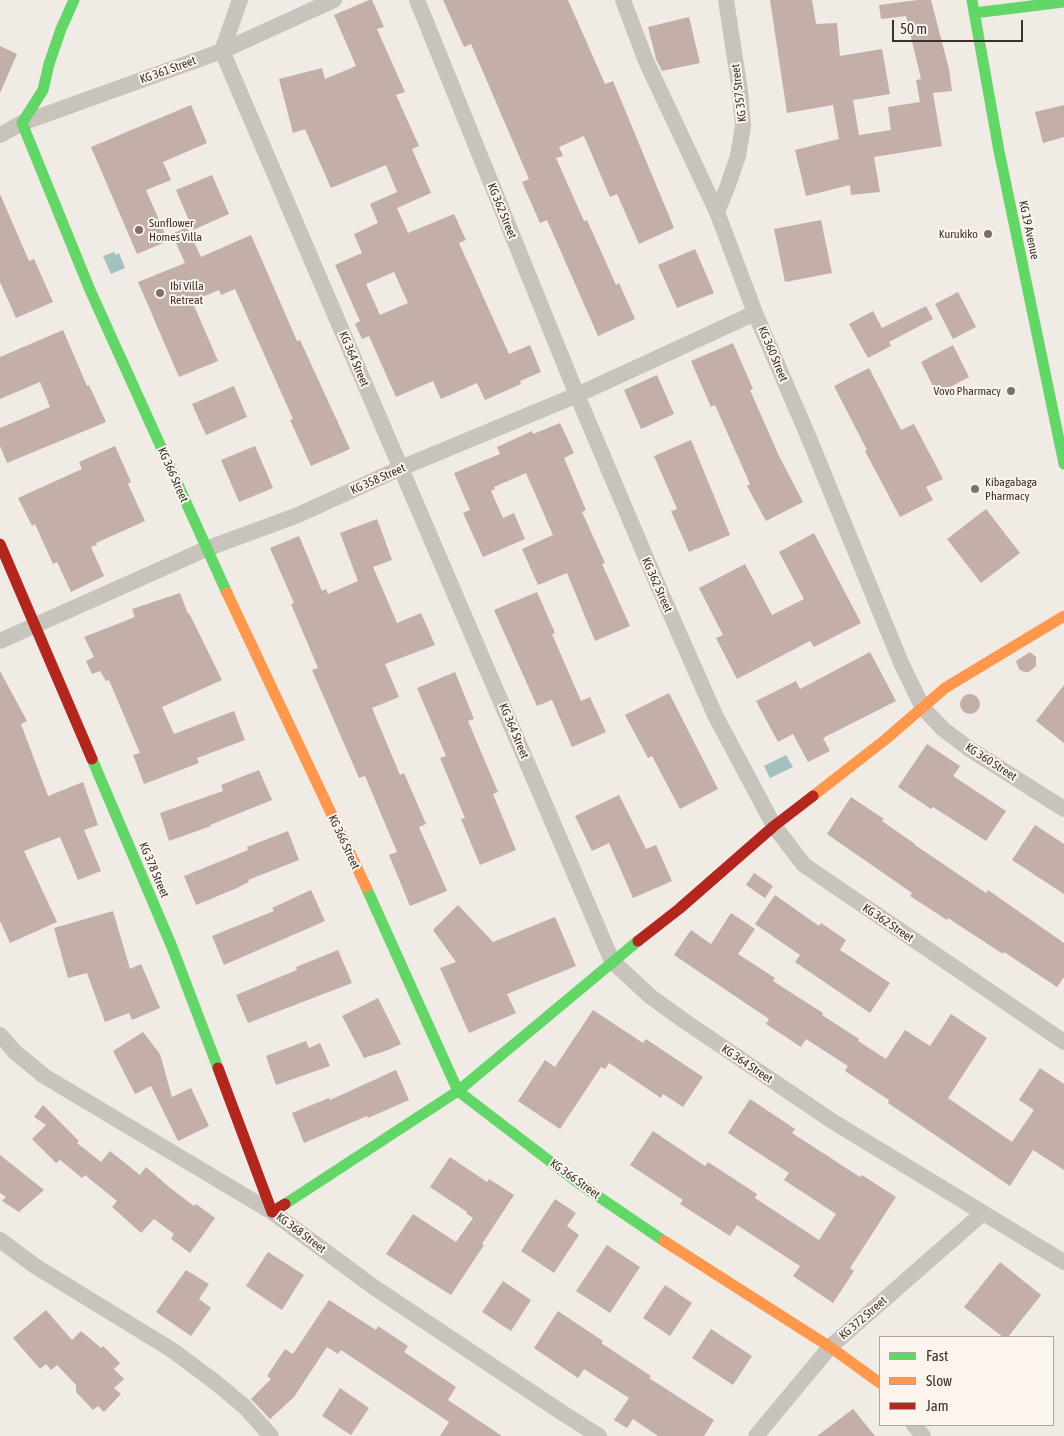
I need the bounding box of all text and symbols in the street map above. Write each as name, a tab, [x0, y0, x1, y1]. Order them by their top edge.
scale bar	[894, 10, 1025, 42]
text: 50 m	[900, 20, 927, 37]
street label: KG 361 Street	[138, 53, 198, 87]
street label: KG 357 Street	[728, 63, 750, 123]
street label: KG 362 Street	[484, 181, 520, 241]
street label: KG 19 Avenue	[1016, 199, 1042, 261]
place label: Sunflower Homes Villa	[149, 216, 202, 244]
marker: Sunflower Homes Villa	[133, 224, 145, 236]
place label: Kurukiko	[939, 227, 978, 241]
marker: Kurukiko	[982, 228, 994, 240]
place label: Ibi Villa Retreat	[170, 279, 204, 307]
marker: Ibi Villa Retreat	[154, 287, 166, 299]
street label: KG 360 Street	[755, 324, 791, 384]
street label: KG 364 Street	[336, 329, 372, 389]
place label: Vovo Pharmacy	[933, 384, 1001, 398]
marker: Vovo Pharmacy	[1005, 385, 1017, 397]
street label: KG 366 Street	[155, 445, 191, 505]
street label: KG 358 Street	[348, 461, 408, 497]
place label: Kibagabaga Pharmacy	[985, 475, 1037, 503]
marker: Kibagabaga Pharmacy	[969, 483, 981, 495]
street label: KG 362 Street	[639, 555, 675, 615]
street label: KG 364 Street	[496, 701, 532, 761]
street label: KG 360 Street	[963, 740, 1019, 784]
street label: KG 366 Street	[325, 812, 363, 872]
street label: KG 378 Street	[136, 840, 172, 900]
street label: KG 362 Street	[860, 901, 916, 945]
street label: KG 364 Street	[719, 1042, 775, 1086]
street label: KG 366 Street	[547, 1156, 603, 1202]
street label: KG 368 Street	[273, 1210, 329, 1256]
street label: KG 372 Street	[836, 1293, 890, 1343]
legend	[879, 1336, 1054, 1426]
text: Fast	[926, 1347, 948, 1364]
text: Slow	[926, 1372, 952, 1389]
text: Jam	[926, 1397, 949, 1414]

